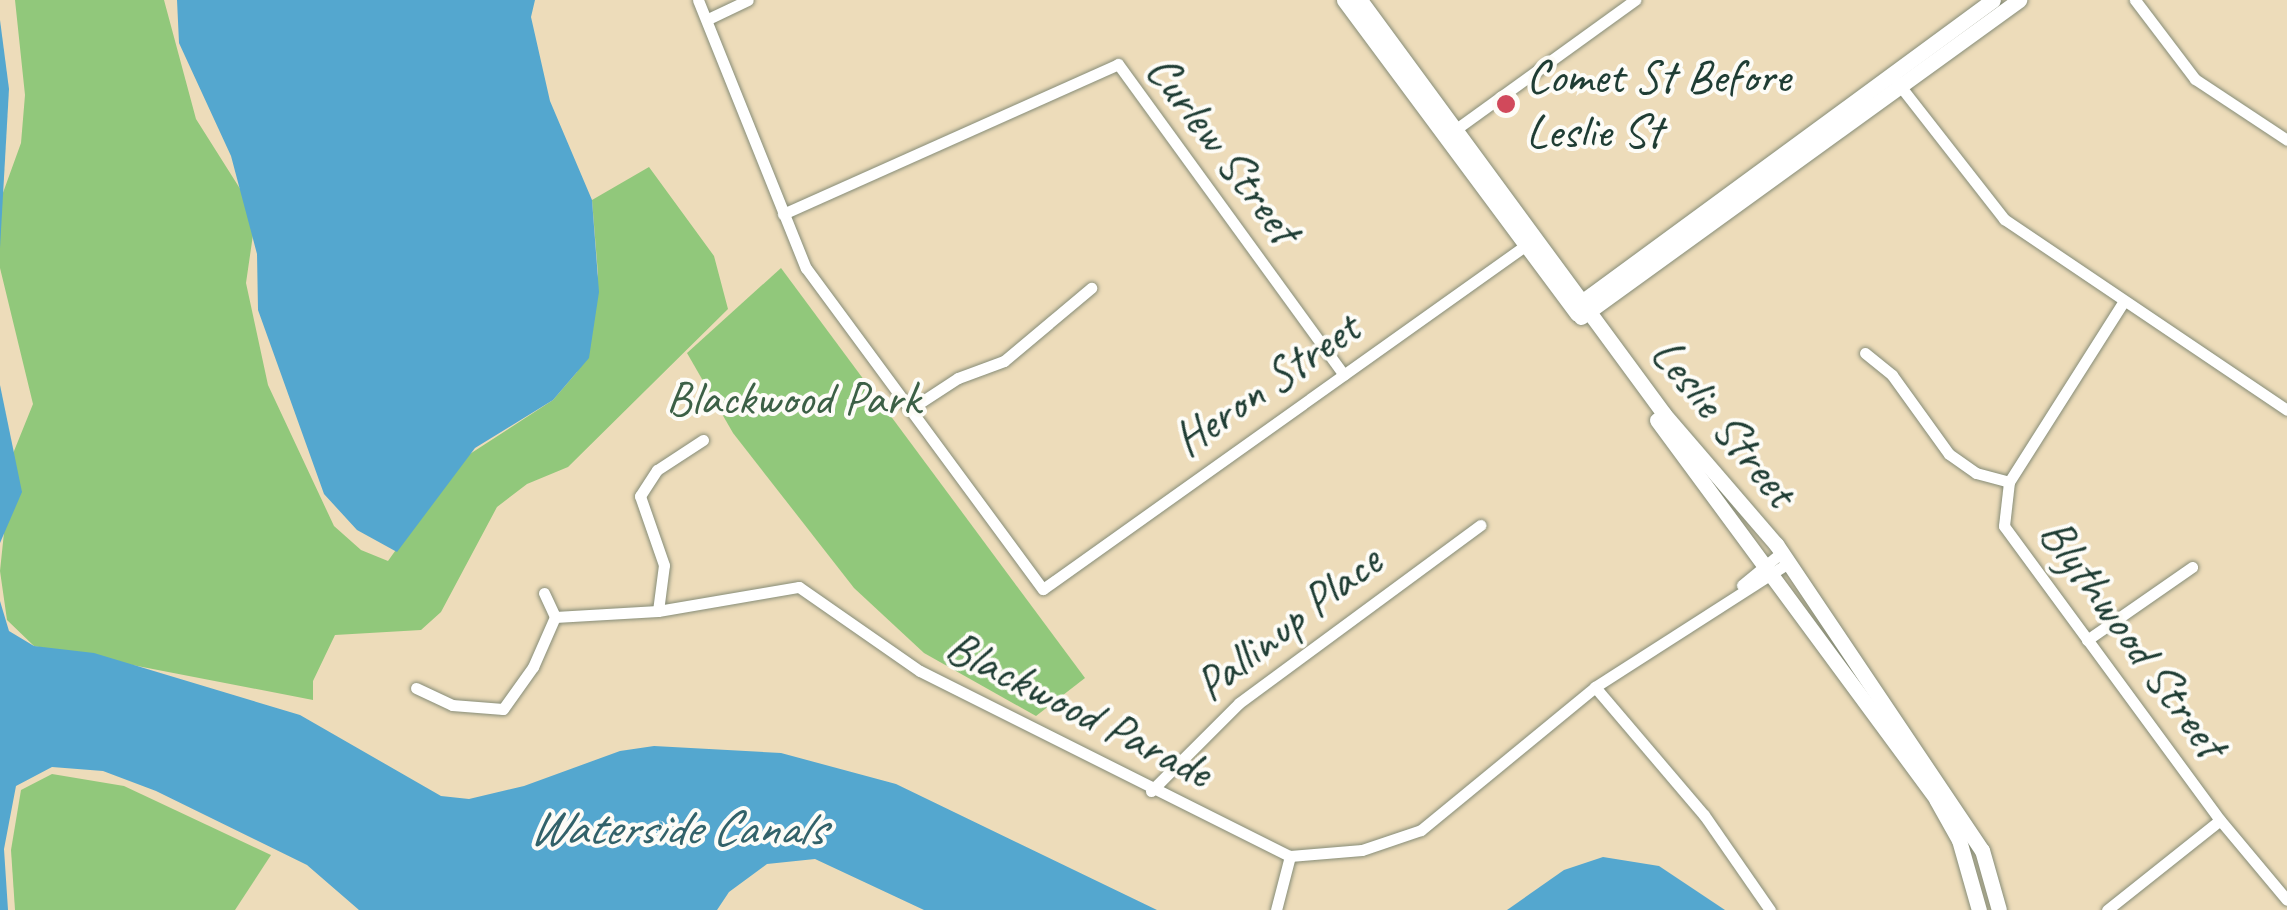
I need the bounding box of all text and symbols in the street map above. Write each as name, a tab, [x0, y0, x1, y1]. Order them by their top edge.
street label: Curlew Street	[1133, 43, 1313, 255]
place label: Comet St Before Leslie St	[1526, 47, 1792, 160]
marker: Comet St Before Leslie St	[1495, 93, 1517, 115]
street label: Heron Street	[1162, 299, 1370, 469]
street label: Leslie Street	[1638, 326, 1810, 518]
park label: Blackwood Park	[666, 370, 920, 428]
street label: Blythwood Street	[2027, 507, 2239, 769]
street label: Pallinup Place	[1184, 533, 1392, 713]
street label: Blackwood Parade	[937, 617, 1221, 801]
water label: Waterside Canals	[528, 798, 824, 858]

